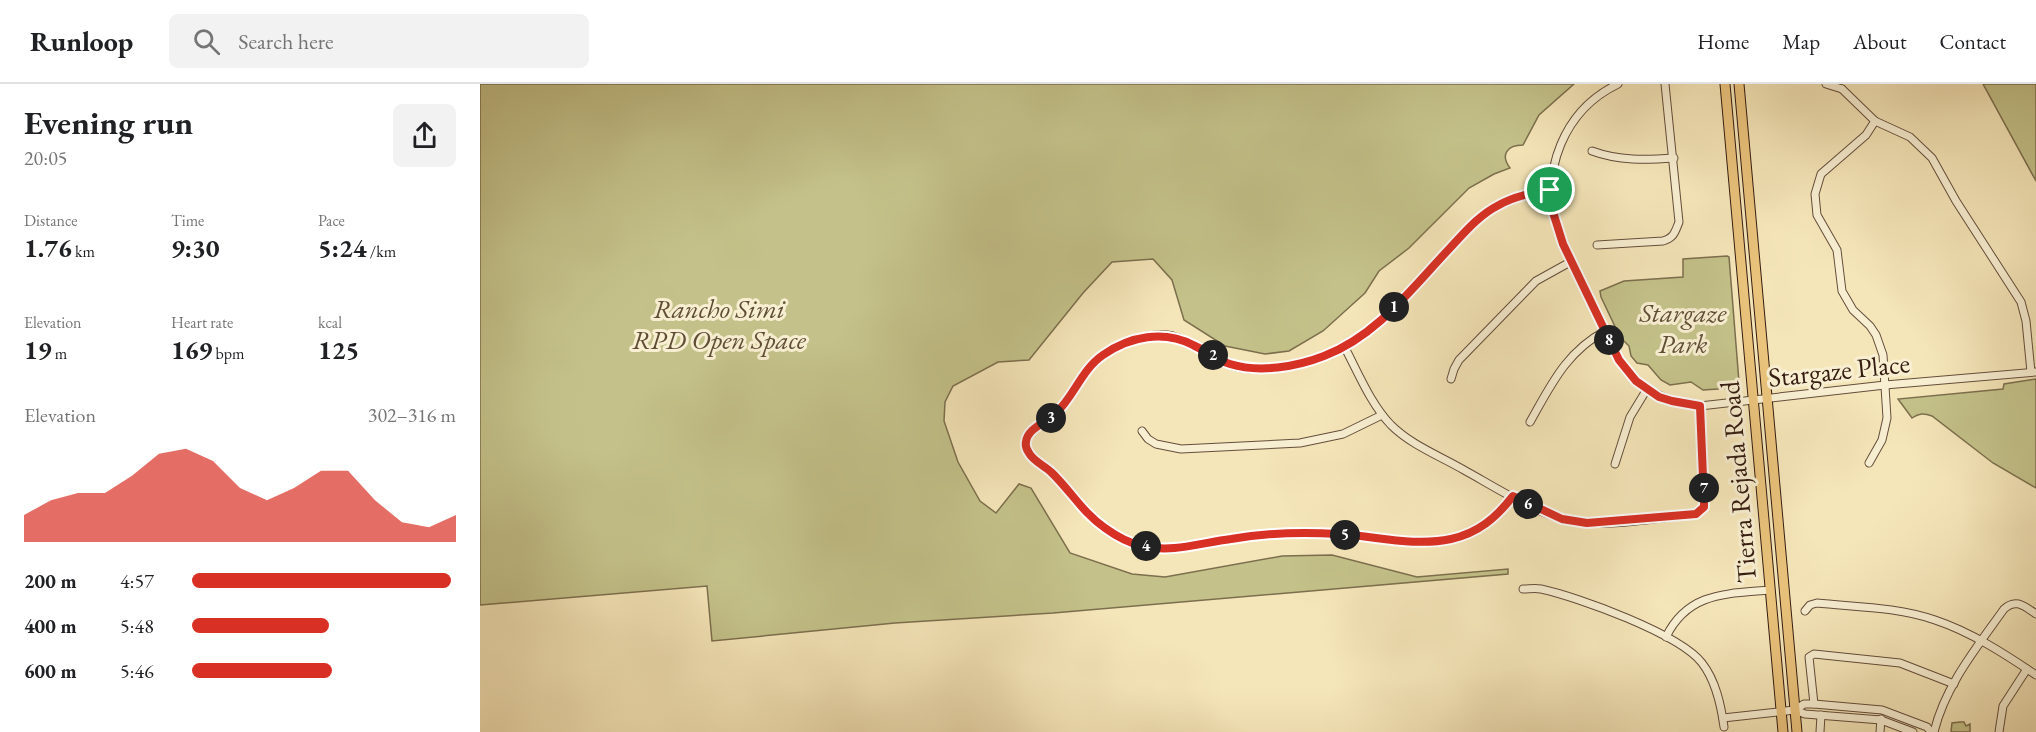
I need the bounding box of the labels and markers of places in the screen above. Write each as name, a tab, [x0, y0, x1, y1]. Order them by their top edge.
pin	[1524, 164, 1575, 215]
pin: 1	[1379, 292, 1409, 322]
pin: 8	[1594, 325, 1624, 355]
pin: 2	[1198, 340, 1228, 370]
pin: 3	[1036, 403, 1066, 433]
pin: 7	[1689, 473, 1719, 503]
pin: 6	[1513, 489, 1543, 519]
pin: 5	[1330, 520, 1360, 550]
pin: 4	[1131, 531, 1161, 561]

